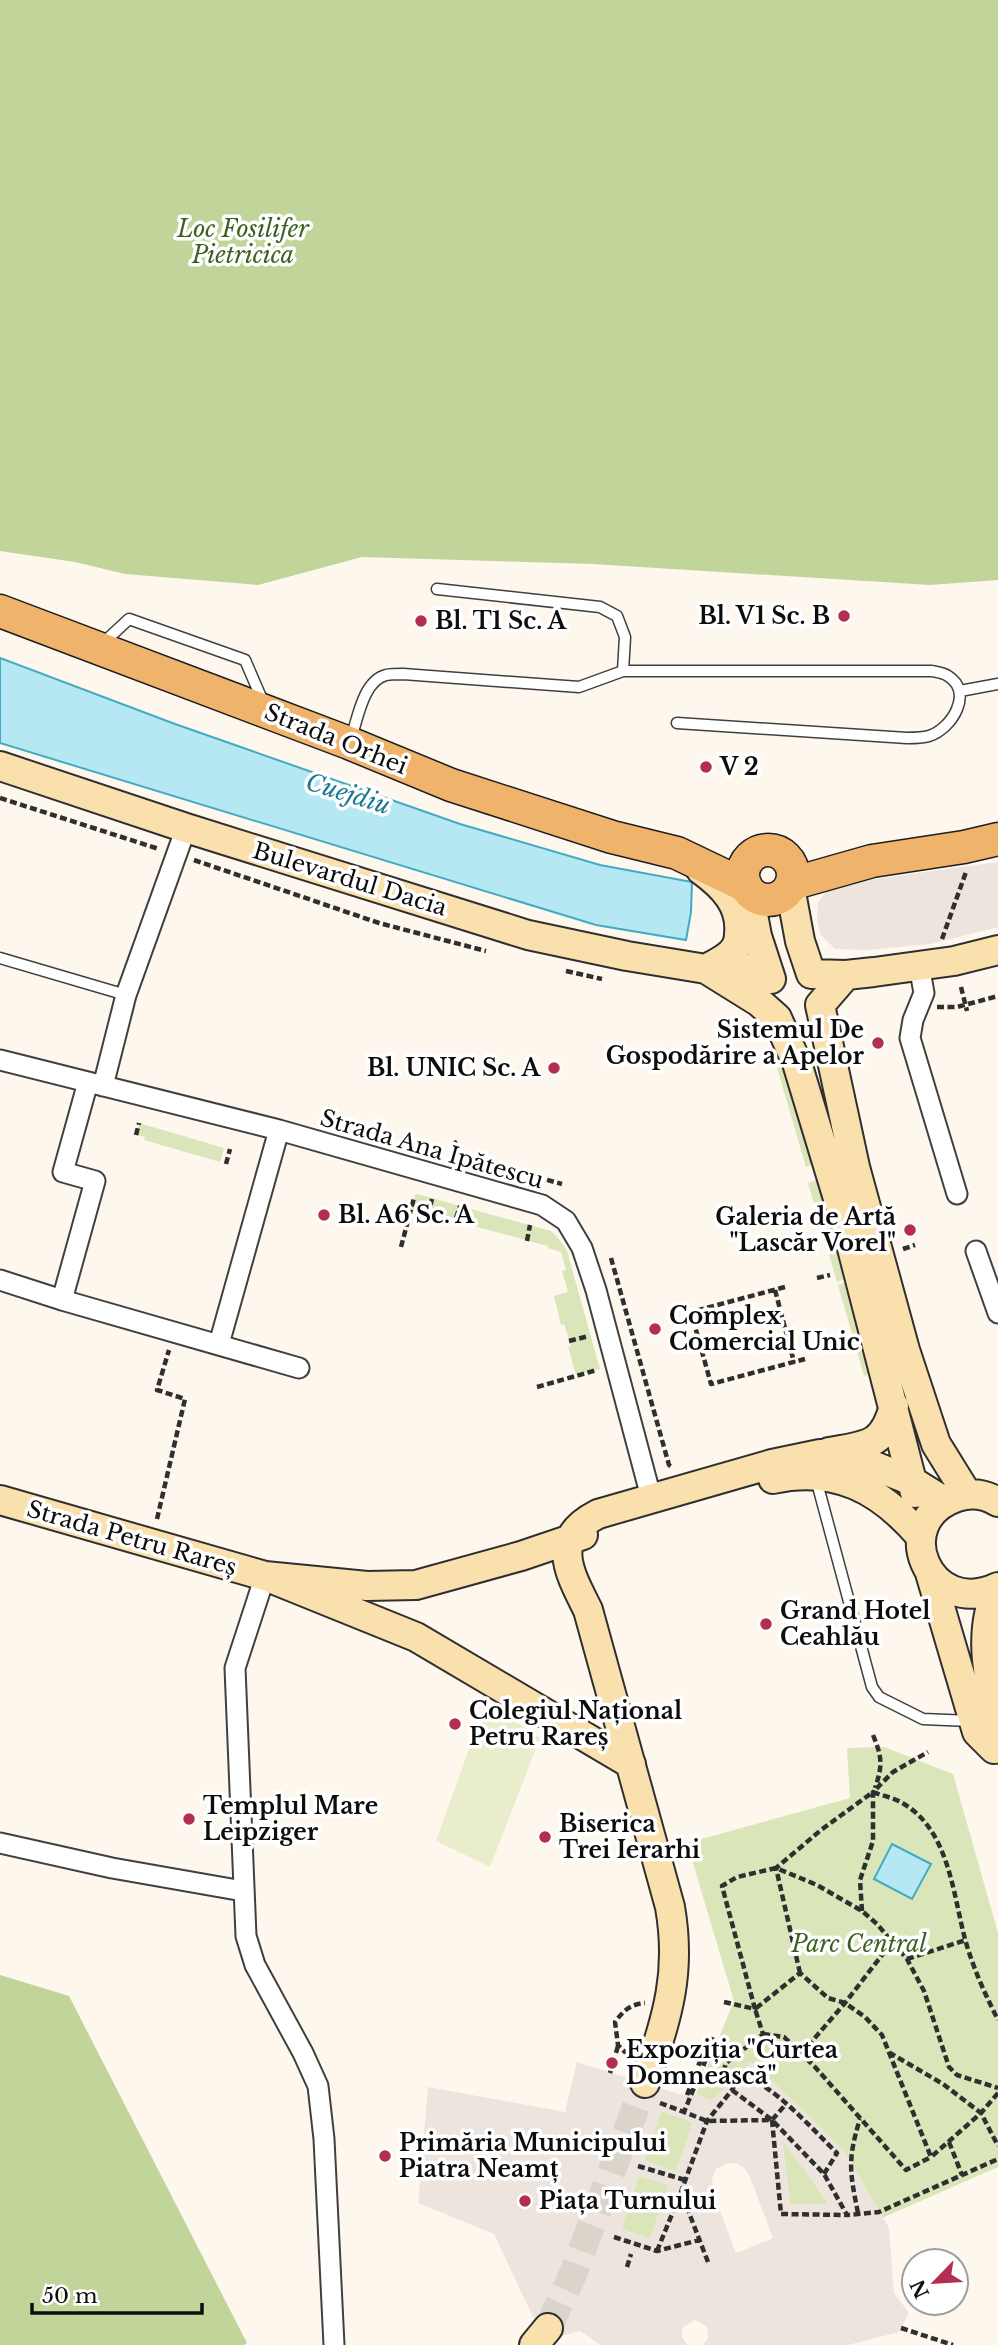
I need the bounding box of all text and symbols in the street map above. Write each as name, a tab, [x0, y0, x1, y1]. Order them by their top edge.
park label: Loc Fosilifer Pietricica	[176, 215, 310, 269]
place label: Bl. V1 Sc. B	[699, 602, 830, 630]
place label: Bl. T1 Sc. A	[435, 607, 567, 635]
marker: Bl. V1 Sc. B	[836, 608, 852, 624]
marker: Bl. T1 Sc. A	[413, 613, 429, 629]
street label: Strada Orhei	[261, 698, 412, 780]
place label: V 2	[719, 753, 759, 781]
marker: V 2	[698, 759, 714, 775]
water label: Cuejdiu	[302, 767, 394, 820]
street label: Bulevardul Dacia	[250, 836, 451, 922]
place label: Sistemul De Gospodărire a Apelor	[606, 1016, 865, 1070]
marker: Sistemul De Gospodărire a Apelor	[870, 1035, 886, 1051]
place label: Bl. UNIC Sc. A	[367, 1054, 541, 1082]
marker: Bl. UNIC Sc. A	[546, 1060, 562, 1076]
street label: Strada Ana Ipătescu	[317, 1104, 547, 1194]
place label: Bl. A6 Sc. A	[338, 1201, 475, 1229]
place label: Galeria de Artă "Lascăr Vorel"	[715, 1203, 896, 1257]
marker: Bl. A6 Sc. A	[316, 1207, 332, 1223]
marker: Galeria de Artă "Lascăr Vorel"	[902, 1222, 918, 1238]
place label: Complex Comercial Unic	[669, 1302, 860, 1356]
marker: Complex Comercial Unic	[647, 1321, 663, 1337]
street label: Strada Petru Rareș	[24, 1495, 240, 1581]
place label: Grand Hotel Ceahlău	[780, 1597, 930, 1651]
marker: Grand Hotel Ceahlău	[758, 1616, 774, 1632]
place label: Colegiul Național Petru Rareș	[469, 1697, 682, 1752]
marker: Colegiul Național Petru Rareș	[447, 1716, 463, 1732]
place label: Templul Mare Leipziger	[203, 1792, 378, 1846]
place label: Biserica Trei Ierarhi	[559, 1810, 700, 1864]
marker: Templul Mare Leipziger	[181, 1811, 197, 1827]
marker: Biserica Trei Ierarhi	[537, 1829, 553, 1845]
park label: Parc Central	[790, 1930, 927, 1958]
place label: Expoziția "Curtea Domnească"	[626, 2036, 838, 2090]
marker: Expoziția "Curtea Domnească"	[604, 2055, 620, 2071]
place label: Primăria Municipului Piatra Neamț	[399, 2129, 667, 2184]
marker: Primăria Municipului Piatra Neamț	[377, 2148, 393, 2164]
place label: Piața Turnului	[539, 2187, 716, 2216]
marker: Piața Turnului	[517, 2193, 533, 2209]
north arrow	[900, 2247, 970, 2317]
scale bar	[32, 2272, 201, 2316]
text: N	[906, 2276, 934, 2302]
text: 50 m	[42, 2283, 98, 2309]

